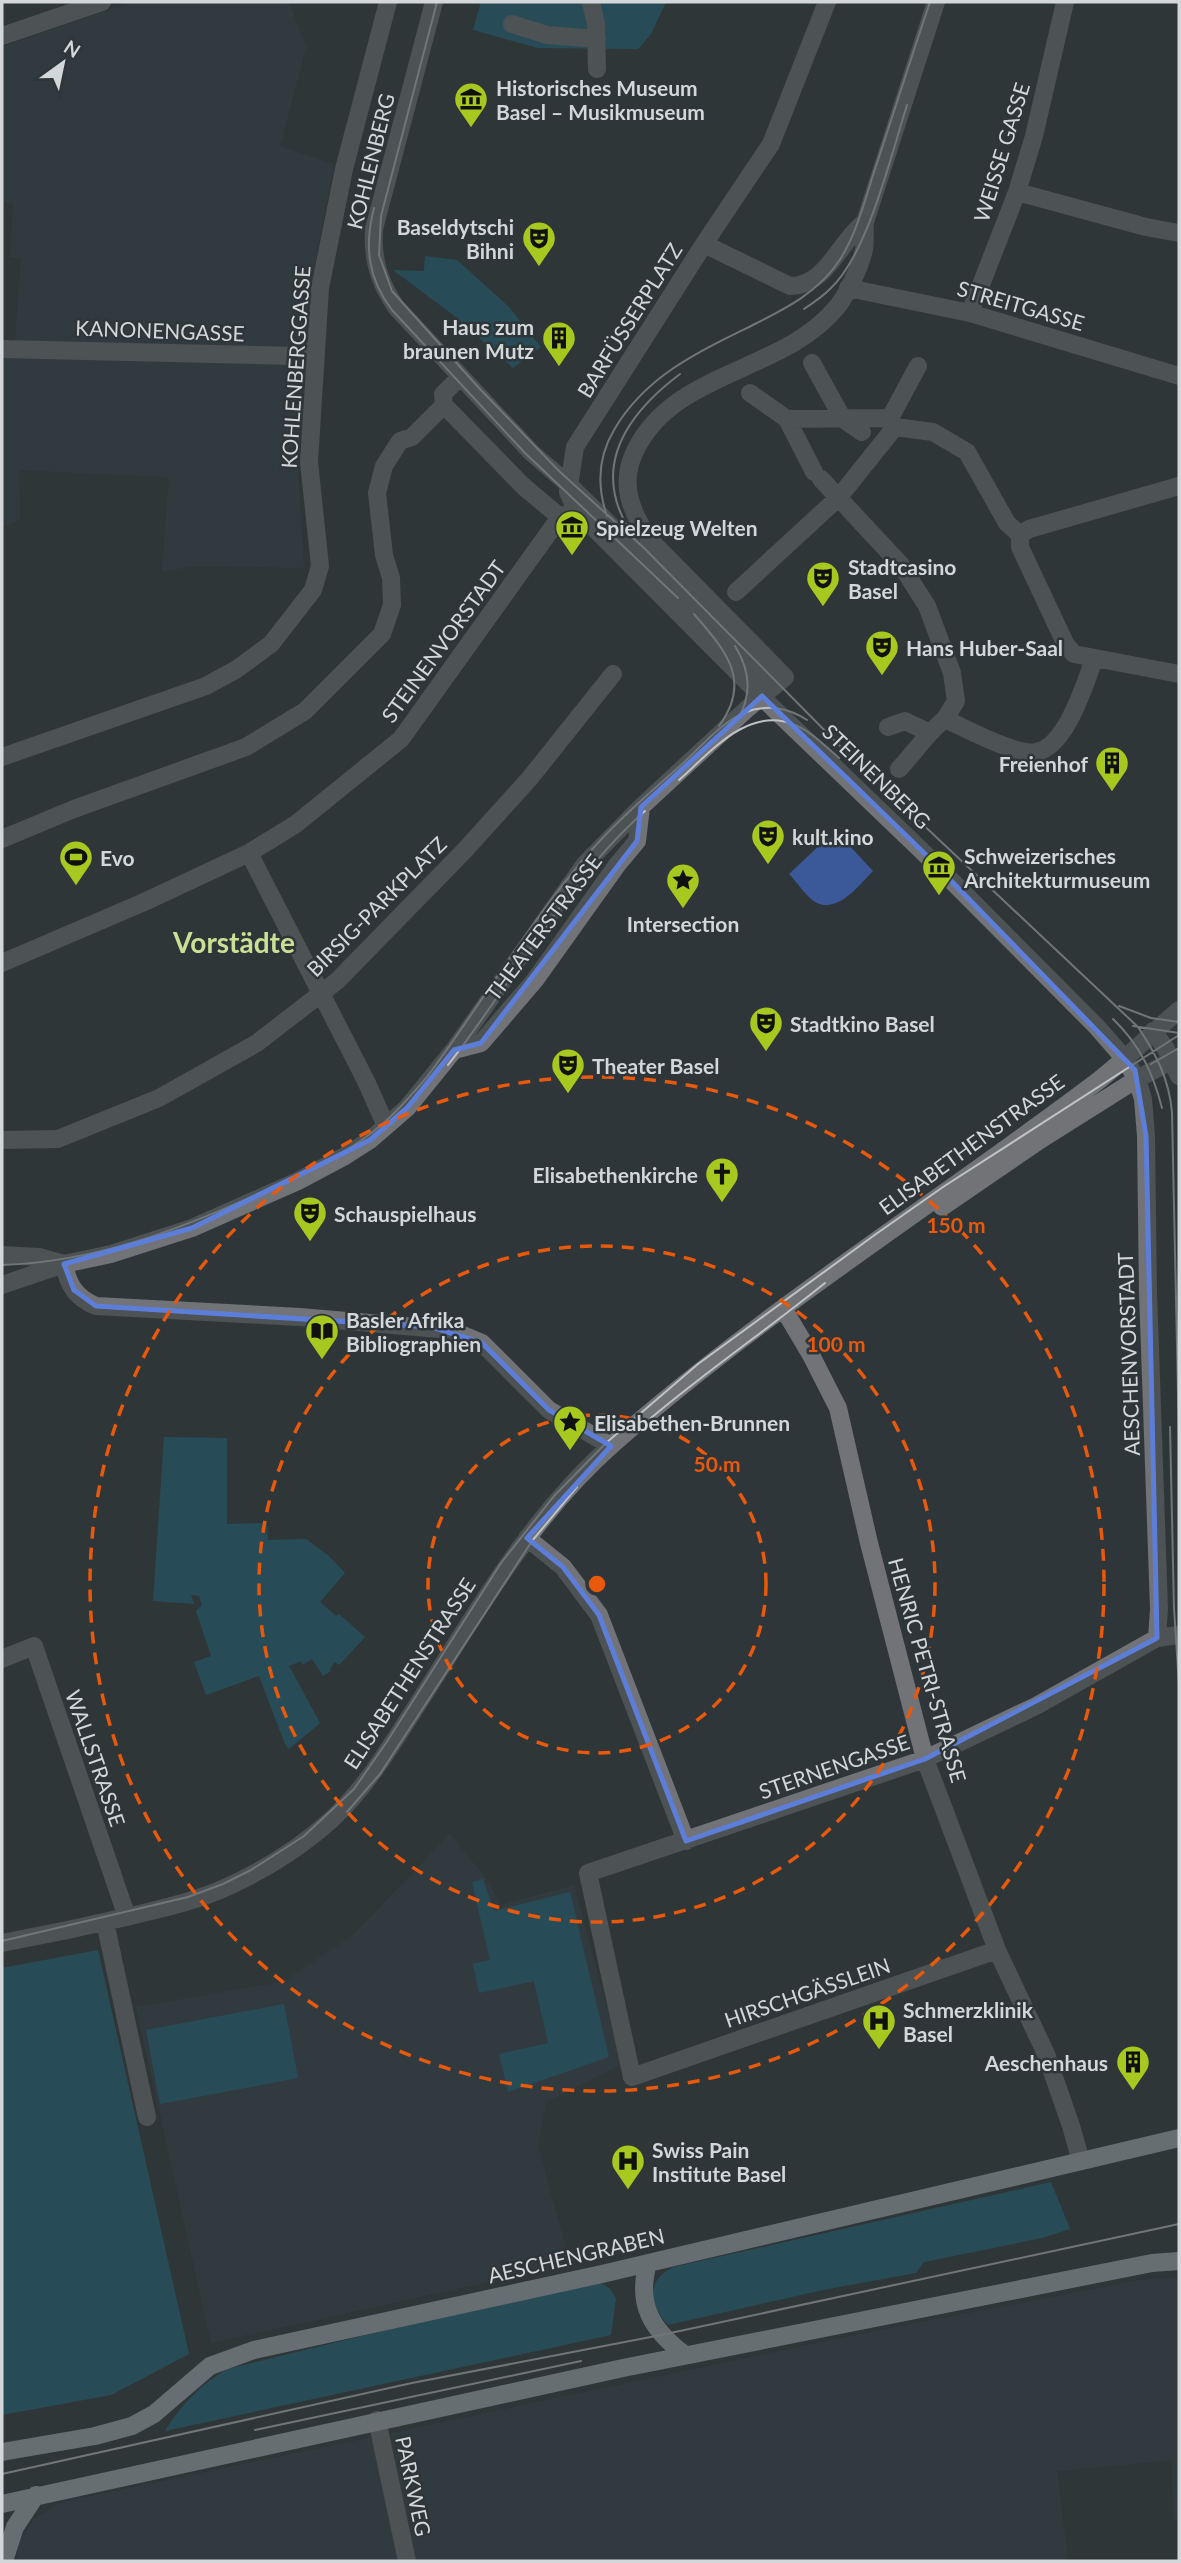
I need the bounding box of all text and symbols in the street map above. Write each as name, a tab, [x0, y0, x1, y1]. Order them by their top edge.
north arrow	[28, 28, 98, 98]
text: N	[60, 35, 85, 62]
place label: Historisches Museum Basel – Musikmuseum	[496, 75, 705, 124]
street label: WEISSE GASSE	[968, 79, 1034, 225]
museum icon: Historisches Museum Basel – Musikmuseum	[452, 80, 490, 129]
street label: KOHLENBERG	[341, 91, 399, 231]
place label: Baseldytschi Bihni	[397, 214, 514, 263]
theatre icon: Baseldytschi Bihni	[520, 219, 558, 268]
street label: BARFÜSSERPLATZ	[571, 238, 687, 402]
street label: KOHLENBERGGASSE	[275, 265, 315, 469]
street label: STREITGASSE	[955, 275, 1087, 335]
place label: Haus zum braunen Mutz	[403, 314, 534, 363]
street label: KANONENGASSE	[75, 315, 245, 345]
building icon: Haus zum braunen Mutz	[540, 319, 578, 368]
museum icon: Spielzeug Welten	[553, 508, 591, 557]
place label: Spielzeug Welten	[596, 515, 758, 540]
place label: Stadtcasino Basel	[848, 554, 956, 603]
street label: STEINENVORSTADT	[376, 555, 510, 727]
theatre icon: Stadtcasino Basel	[804, 559, 842, 608]
theatre icon: Hans Huber-Saal	[863, 628, 901, 677]
place label: Hans Huber-Saal	[906, 635, 1063, 660]
street label: STEINENBERG	[818, 718, 936, 834]
building icon: Freienhof	[1093, 744, 1131, 793]
place label: Freienhof	[999, 751, 1088, 776]
theatre icon: kult.kino	[749, 817, 787, 866]
place label: kult.kino	[792, 824, 874, 849]
street label: BIRSIG-PARKPLATZ	[301, 831, 451, 981]
sports icon: Evo	[57, 838, 95, 887]
place label: Schweizerisches Architekturmuseum	[963, 843, 1150, 892]
place label: Evo	[100, 845, 135, 870]
museum icon: Schweizerisches Architekturmuseum	[920, 848, 958, 897]
street label: THEATERSTRASSE	[480, 849, 606, 1005]
place icon: Intersection	[664, 861, 702, 910]
place label: Intersection	[627, 911, 739, 936]
district label: Vorstädte	[172, 925, 295, 959]
theatre icon: Stadtkino Basel	[747, 1004, 785, 1053]
place label: Stadtkino Basel	[790, 1011, 935, 1036]
theatre icon: Theater Basel	[549, 1046, 587, 1095]
place label: Theater Basel	[592, 1053, 719, 1078]
street label: ELISABETHENSTRASSE	[874, 1068, 1068, 1220]
church icon: Elisabethenkirche	[703, 1155, 741, 1204]
place label: Elisabethenkirche	[533, 1162, 698, 1187]
theatre icon: Schauspielhaus	[291, 1194, 329, 1243]
place label: Schauspielhaus	[334, 1201, 476, 1226]
text: 150 m	[926, 1212, 986, 1237]
street label: AESCHENVORSTADT	[1112, 1251, 1144, 1456]
place label: Basler Afrika Bibliographien	[346, 1307, 481, 1356]
library icon: Basler Afrika Bibliographien	[303, 1312, 341, 1361]
text: 100 m	[806, 1331, 866, 1356]
place icon: Elisabethen-Brunnen	[551, 1403, 589, 1452]
place label: Elisabethen-Brunnen	[594, 1410, 790, 1435]
text: 50 m	[693, 1451, 741, 1476]
street label: HENRIC PETRI-STRASSE	[884, 1555, 972, 1785]
centre of rings	[585, 1572, 609, 1596]
street label: ELISABETHENSTRASSE	[338, 1573, 480, 1773]
street label: WALLSTRASSE	[61, 1686, 131, 1830]
street label: STERNENGASSE	[755, 1729, 913, 1803]
street label: HIRSCHGÄSSLEIN	[721, 1952, 893, 2032]
place label: Schmerzklinik Basel	[903, 1997, 1034, 2046]
hospital icon: Schmerzklinik Basel	[860, 2002, 898, 2051]
building icon: Aeschenhaus	[1114, 2043, 1152, 2092]
place label: Aeschenhaus	[984, 2050, 1108, 2075]
place label: Swiss Pain Institute Basel	[652, 2137, 786, 2186]
hospital icon: Swiss Pain Institute Basel	[609, 2142, 647, 2191]
street label: AESCHENGRABEN	[485, 2223, 667, 2287]
street label: PARKWEG	[391, 2434, 437, 2538]

